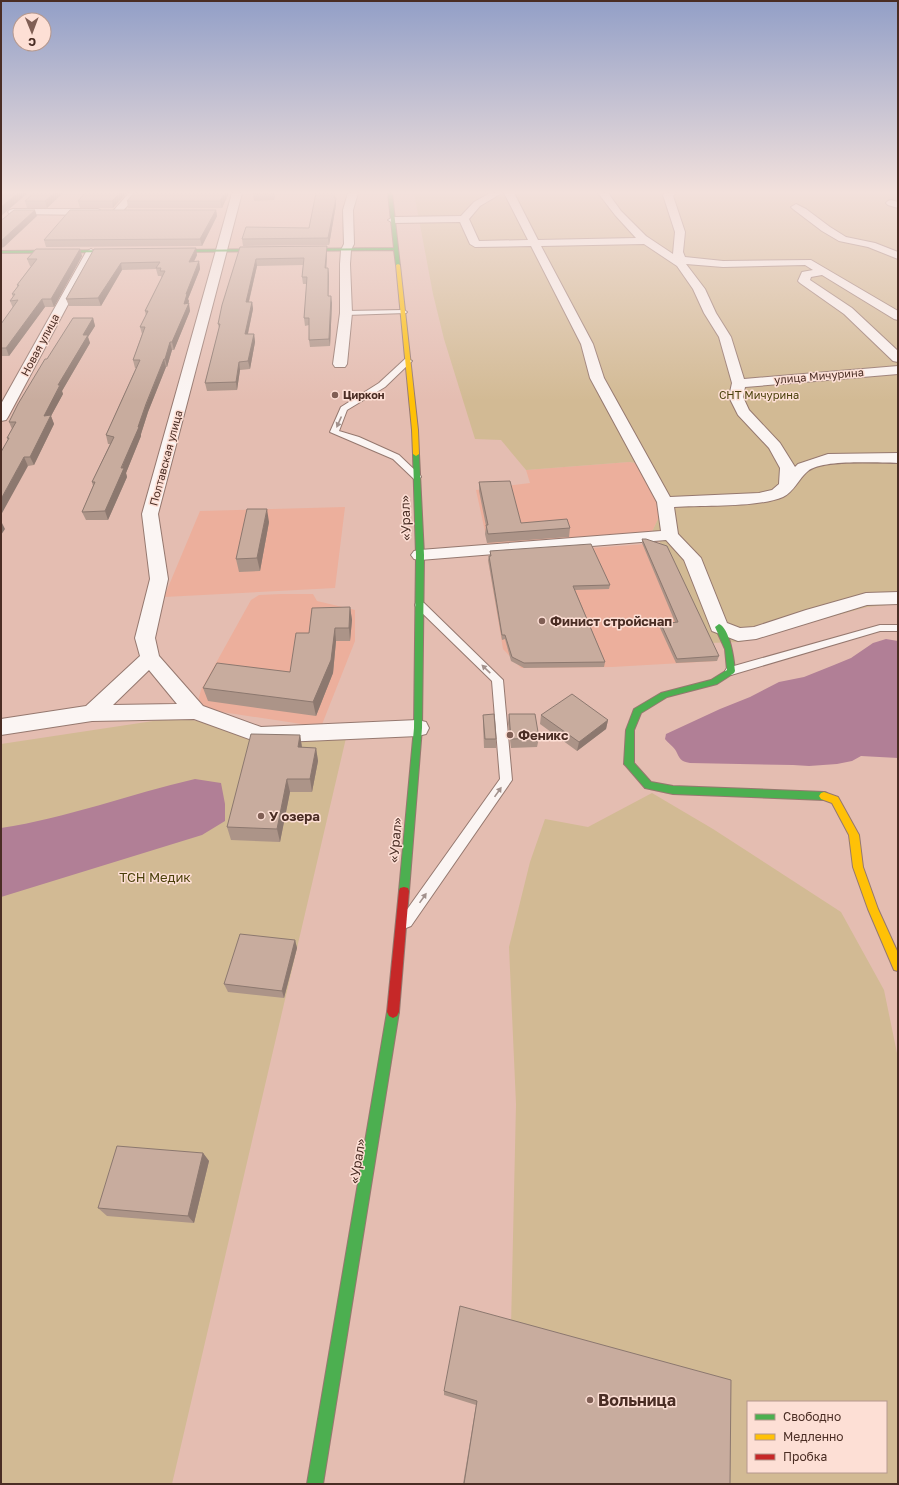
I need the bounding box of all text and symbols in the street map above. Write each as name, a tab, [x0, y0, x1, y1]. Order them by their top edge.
north arrow	[12, 12, 52, 52]
text: С	[28, 36, 36, 49]
street label: Новая улица	[18, 311, 61, 378]
street label: улица Мичурина	[774, 365, 864, 386]
place label: Циркон	[343, 388, 385, 401]
park label: СНТ Мичурина	[719, 388, 799, 401]
marker: Циркон	[330, 390, 340, 400]
street label: Полтавская улица	[146, 409, 185, 507]
one-way arrow	[335, 417, 341, 429]
street label: «Урал»	[396, 495, 414, 541]
place label: Финист стройснап	[550, 613, 672, 629]
marker: Финист стройснап	[537, 616, 547, 626]
one-way arrow	[481, 664, 491, 674]
place label: Феникс	[518, 727, 569, 743]
marker: Феникс	[505, 730, 515, 740]
one-way arrow	[494, 786, 502, 797]
place label: У озера	[269, 808, 320, 824]
marker: У озера	[256, 811, 266, 821]
street label: «Урал»	[385, 817, 405, 863]
park label: ТСН Медик	[119, 869, 191, 885]
one-way arrow	[419, 893, 427, 903]
street label: «Урал»	[346, 1137, 368, 1185]
place label: Вольница	[598, 1390, 676, 1410]
marker: Вольница	[585, 1395, 595, 1405]
legend	[747, 1401, 887, 1473]
text: Свободно	[783, 1409, 841, 1424]
text: Медленно	[783, 1429, 843, 1444]
text: Пробка	[783, 1449, 827, 1464]

